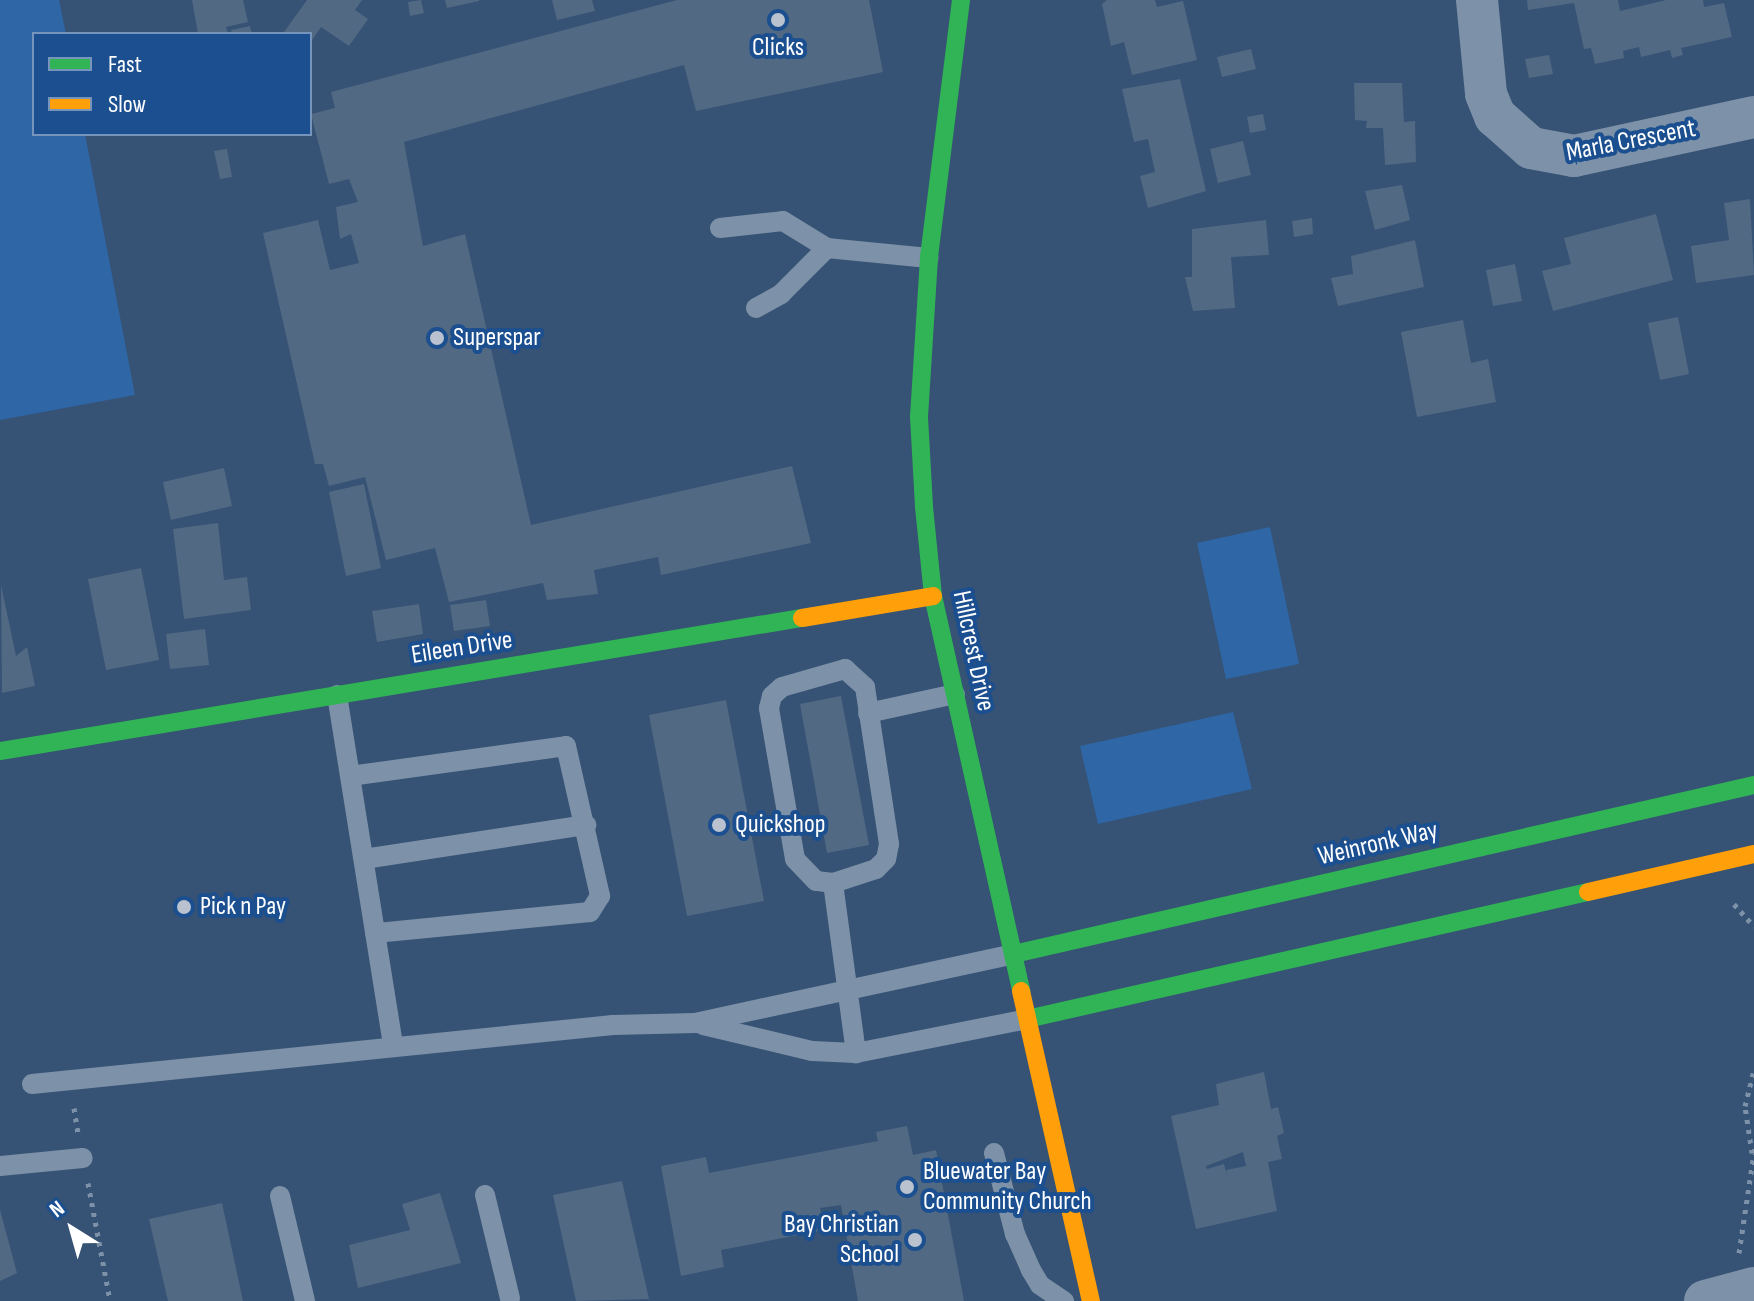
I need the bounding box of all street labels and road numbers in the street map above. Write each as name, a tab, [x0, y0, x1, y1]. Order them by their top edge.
street label: Marla Crescent	[1564, 113, 1698, 169]
street label: Hillcrest Drive	[945, 588, 1001, 714]
street label: Eileen Drive	[409, 625, 515, 671]
street label: Weinronk Way	[1315, 815, 1441, 873]

